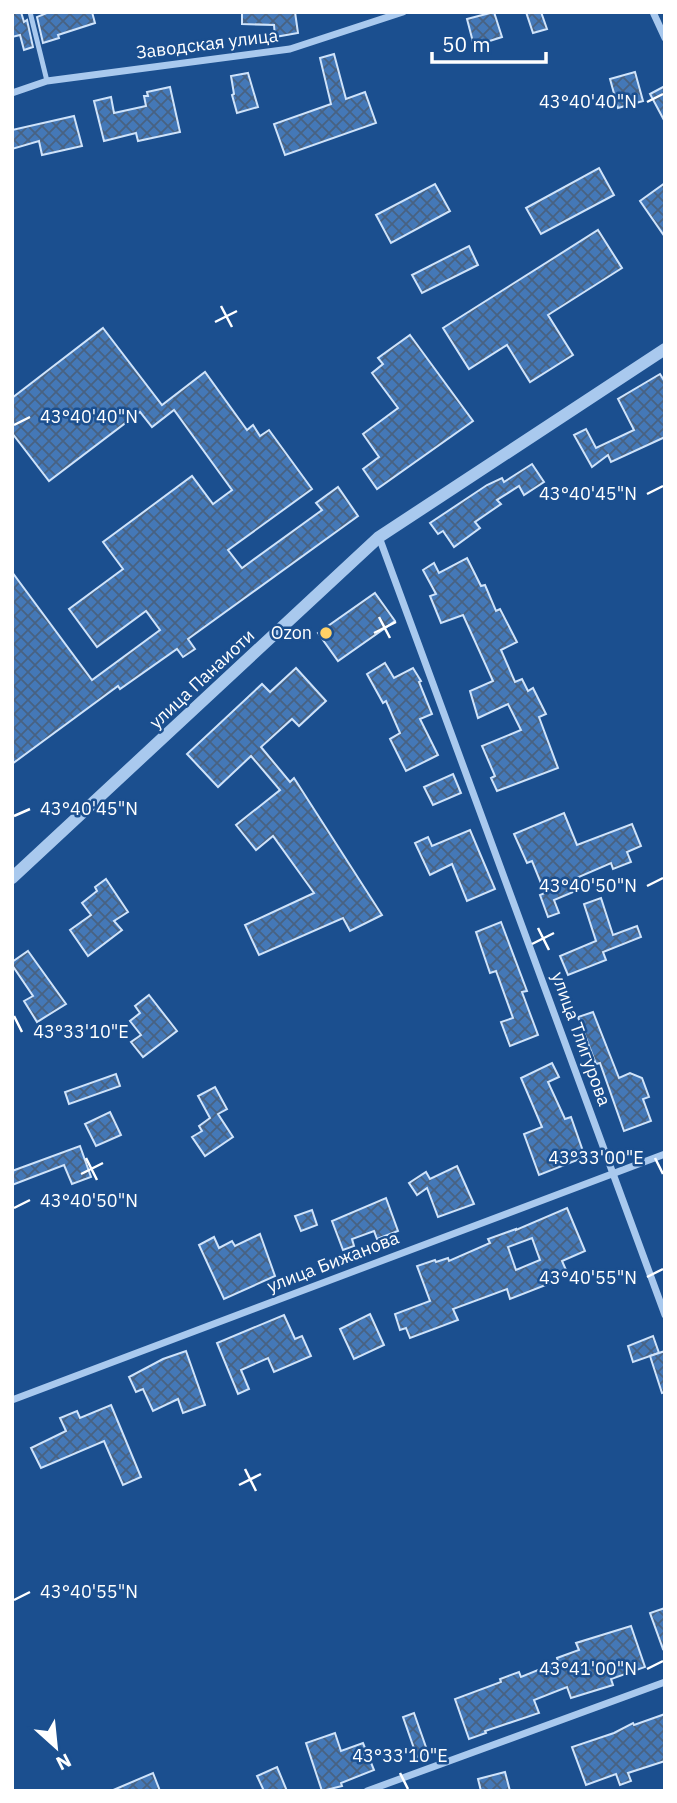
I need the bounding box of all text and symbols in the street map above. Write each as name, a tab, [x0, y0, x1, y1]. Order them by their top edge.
scale bar	[432, 21, 546, 65]
street label: Заводская улица	[134, 23, 280, 64]
text: 50 m	[442, 30, 491, 58]
text: 43°40'40"N	[539, 90, 637, 113]
text: 43°40'40"N	[40, 405, 138, 428]
text: 43°40'45"N	[539, 482, 637, 505]
place label: Ozon	[271, 621, 312, 644]
street label: улица Панаиоти	[144, 624, 259, 733]
marker: Ozon	[318, 625, 334, 641]
text: 43°40'45"N	[40, 797, 138, 820]
text: 43°40'50"N	[539, 874, 637, 897]
street label: улица Тлигурова	[547, 969, 617, 1109]
text: 43°33'10"E	[33, 1020, 129, 1043]
text: 43°33'00"E	[548, 1146, 644, 1169]
text: 43°40'50"N	[40, 1189, 138, 1212]
street label: улица Бижанова	[264, 1226, 402, 1297]
text: 43°40'55"N	[539, 1266, 637, 1289]
text: 43°40'55"N	[40, 1580, 138, 1603]
text: 43°41'00"N	[539, 1657, 637, 1680]
north arrow	[21, 1712, 91, 1782]
text: 43°33'10"E	[352, 1744, 448, 1767]
text: N	[52, 1748, 75, 1776]

